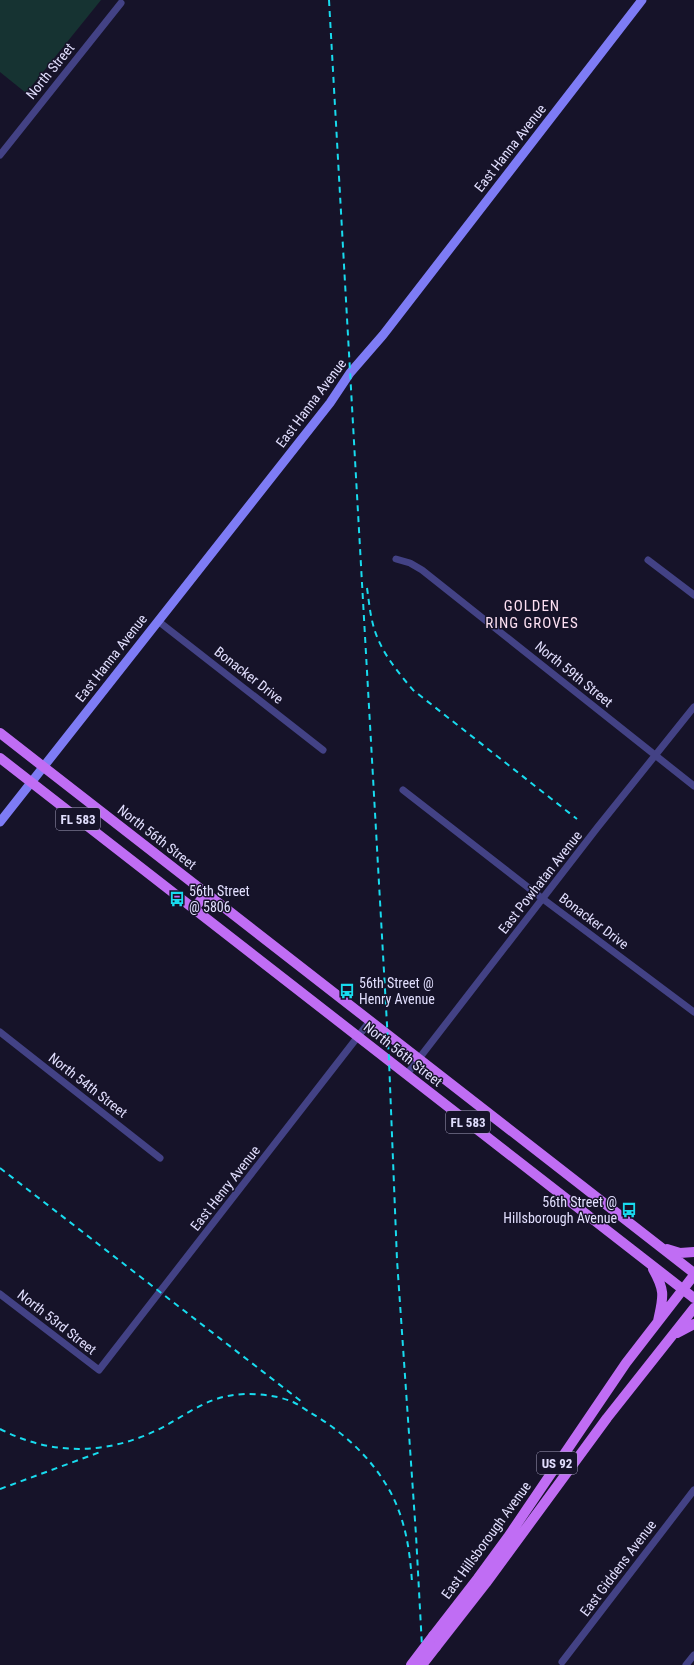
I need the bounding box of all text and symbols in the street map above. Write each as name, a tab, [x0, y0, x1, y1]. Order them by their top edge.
street label: North Street	[23, 40, 77, 102]
street label: East Hanna Avenue	[471, 101, 549, 195]
street label: East Hanna Avenue	[273, 355, 350, 450]
district label: GOLDEN RING GROVES	[485, 597, 579, 632]
street label: East Hanna Avenue	[72, 611, 150, 705]
street label: North 59th Street	[532, 638, 616, 710]
street label: Bonacker Drive	[211, 643, 287, 707]
street label: North 56th Street	[115, 801, 199, 873]
road number: FL 583	[56, 808, 100, 830]
street label: East Powhatan Avenue	[495, 827, 585, 937]
place label: 56th Street @ 5806	[189, 883, 250, 915]
bus stop icon: 56th Street @ 5806	[168, 890, 186, 908]
street label: Bonacker Drive	[556, 890, 632, 953]
place label: 56th Street @ Henry Avenue	[359, 975, 435, 1007]
bus stop icon: 56th Street @ Henry Avenue	[338, 982, 356, 1000]
street label: North 56th Street	[361, 1018, 445, 1090]
street label: North 54th Street	[46, 1049, 130, 1121]
road number: FL 583	[446, 1111, 490, 1133]
street label: East Henry Avenue	[187, 1142, 263, 1234]
place label: 56th Street @ Hillsborough Avenue	[503, 1194, 617, 1226]
bus stop icon: 56th Street @ Hillsborough Avenue	[620, 1201, 638, 1219]
street label: North 53rd Street	[15, 1286, 99, 1358]
road number: US 92	[537, 1452, 577, 1474]
street label: East Hillsborough Avenue	[438, 1478, 534, 1602]
street label: East Giddens Avenue	[577, 1517, 660, 1619]

